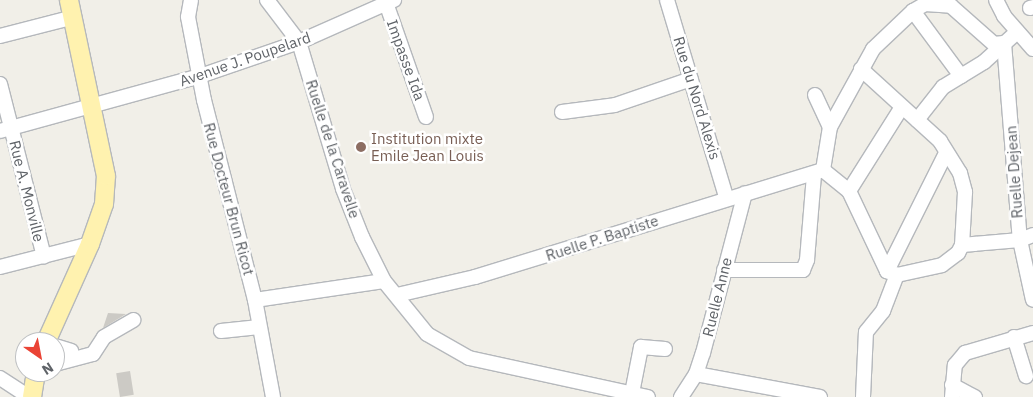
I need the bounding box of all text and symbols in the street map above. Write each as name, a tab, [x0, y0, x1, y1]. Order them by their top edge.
street label: Impasse Ida	[383, 17, 429, 103]
street label: Avenue J. Poupelard	[177, 28, 313, 90]
street label: Rue du Nord Alexis	[670, 34, 724, 162]
street label: Ruelle de la Caravelle	[302, 77, 364, 221]
street label: Rue Docteur Brun Ricot	[200, 121, 258, 277]
street label: Ruelle Dejean	[1002, 125, 1026, 219]
place label: Institution mixte Emile Jean Louis	[371, 129, 484, 164]
street label: Rue A. Monville	[6, 138, 48, 244]
marker: Institution mixte Emile Jean Louis	[355, 141, 367, 153]
street label: Ruelle P. Baptiste	[543, 211, 661, 265]
street label: Ruelle Anne	[698, 255, 736, 339]
north arrow	[15, 332, 65, 382]
text: N	[38, 358, 57, 379]

